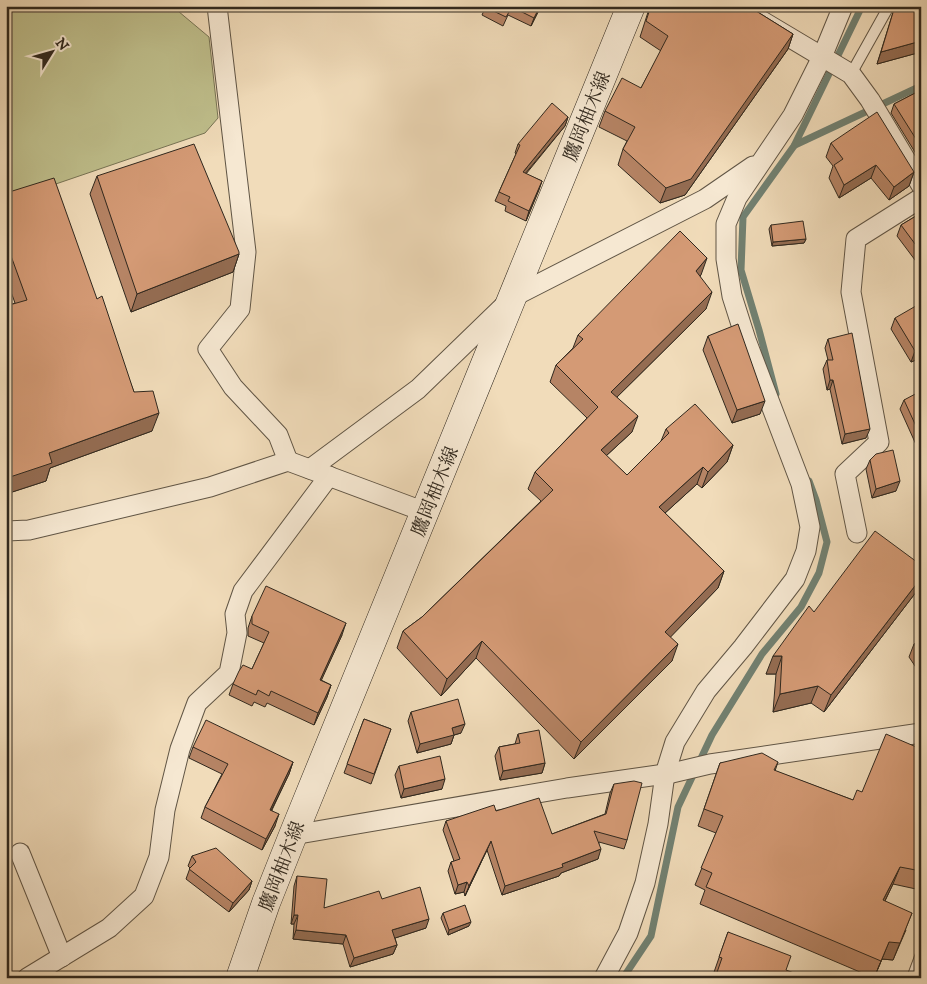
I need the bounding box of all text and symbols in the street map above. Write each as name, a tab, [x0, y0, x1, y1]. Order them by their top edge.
north arrow	[28, 28, 78, 78]
text: N	[51, 35, 73, 55]
street label: 鷹岡柚木線	[559, 68, 616, 165]
street label: 鷹岡柚木線	[407, 443, 464, 540]
street label: 鷹岡柚木線	[255, 818, 310, 915]

